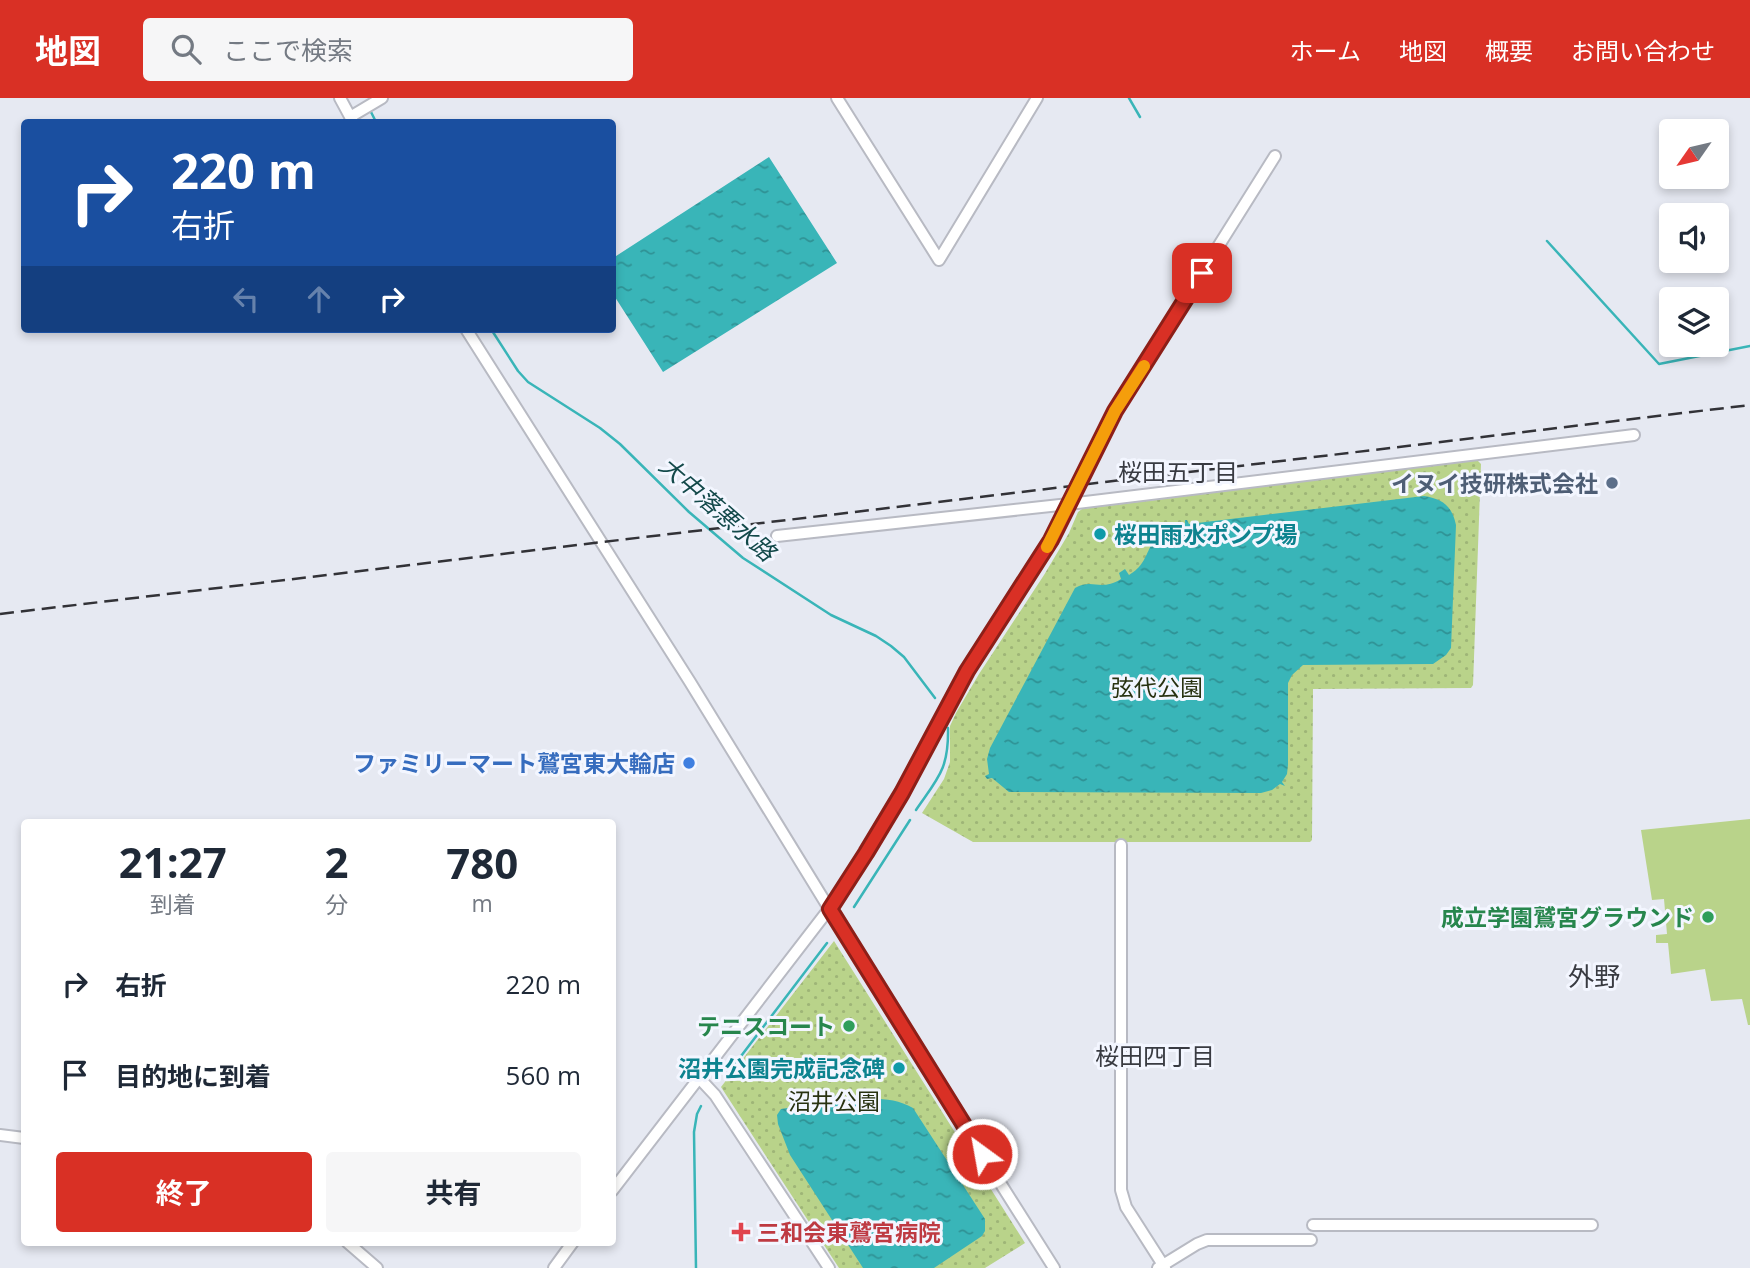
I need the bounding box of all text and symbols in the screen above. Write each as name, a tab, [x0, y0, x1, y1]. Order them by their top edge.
search box	[143, 18, 633, 81]
text: 地図	[35, 28, 101, 73]
icon: search	[167, 30, 205, 68]
text: ここで検索	[223, 32, 353, 68]
text: ホーム	[1290, 34, 1361, 67]
text: 地図	[1399, 34, 1447, 67]
text: 概要	[1485, 34, 1533, 67]
text: お問い合わせ	[1571, 34, 1715, 67]
north arrow	[1659, 119, 1729, 189]
map controls	[1659, 119, 1729, 357]
text: 220 m	[171, 137, 316, 203]
icon: right	[56, 147, 147, 238]
text: 右折	[171, 203, 235, 246]
button: sound	[1659, 203, 1729, 273]
pin	[1172, 243, 1232, 303]
icon: arrive	[1183, 254, 1221, 292]
icon: left	[227, 280, 265, 318]
icon: ahead	[300, 280, 338, 318]
icon: right	[373, 280, 411, 318]
button: layers	[1659, 287, 1729, 357]
water label: 大中落悪水路	[653, 448, 785, 569]
district label: 桜田五丁目	[1118, 455, 1238, 488]
place label: イヌイ技研株式会社	[1391, 467, 1598, 499]
marker: イヌイ技研株式会社	[1604, 475, 1620, 491]
place label: 桜田雨水ポンプ場	[1114, 518, 1297, 550]
marker: 桜田雨水ポンプ場	[1092, 526, 1108, 542]
park label: 弦代公園	[1111, 671, 1203, 703]
place label: ファミリーマート鷲宮東大輪店	[353, 747, 675, 779]
marker: ファミリーマート鷲宮東大輪店	[681, 755, 697, 771]
text: 21:27	[119, 833, 227, 890]
text: 2	[324, 833, 349, 890]
text: 780	[446, 834, 518, 891]
text: m	[472, 887, 493, 919]
text: 到着	[150, 888, 196, 920]
text: 分	[325, 888, 348, 920]
place label: 成立学園鷲宮グラウンド	[1441, 901, 1694, 933]
marker: 成立学園鷲宮グラウンド	[1700, 909, 1716, 925]
district label: 外野	[1568, 958, 1620, 994]
icon: right	[56, 965, 94, 1003]
text: 220 m	[506, 966, 581, 1002]
text: 右折	[115, 967, 167, 1003]
place label: テニスコート	[697, 1010, 835, 1042]
marker: テニスコート	[841, 1018, 857, 1034]
district label: 桜田四丁目	[1095, 1039, 1215, 1072]
place label: 沼井公園完成記念碑	[678, 1052, 885, 1084]
icon: arrive	[56, 1056, 94, 1094]
text: 560 m	[506, 1057, 581, 1093]
text: 目的地に到着	[115, 1058, 271, 1094]
marker: 沼井公園完成記念碑	[891, 1060, 907, 1076]
park label: 沼井公園	[788, 1085, 880, 1117]
position arrow	[945, 1117, 1019, 1191]
button: 終了	[56, 1152, 312, 1232]
button: 共有	[326, 1152, 581, 1232]
place label: 三和会東鷲宮病院	[757, 1216, 941, 1248]
marker: 三和会東鷲宮病院	[731, 1222, 751, 1242]

